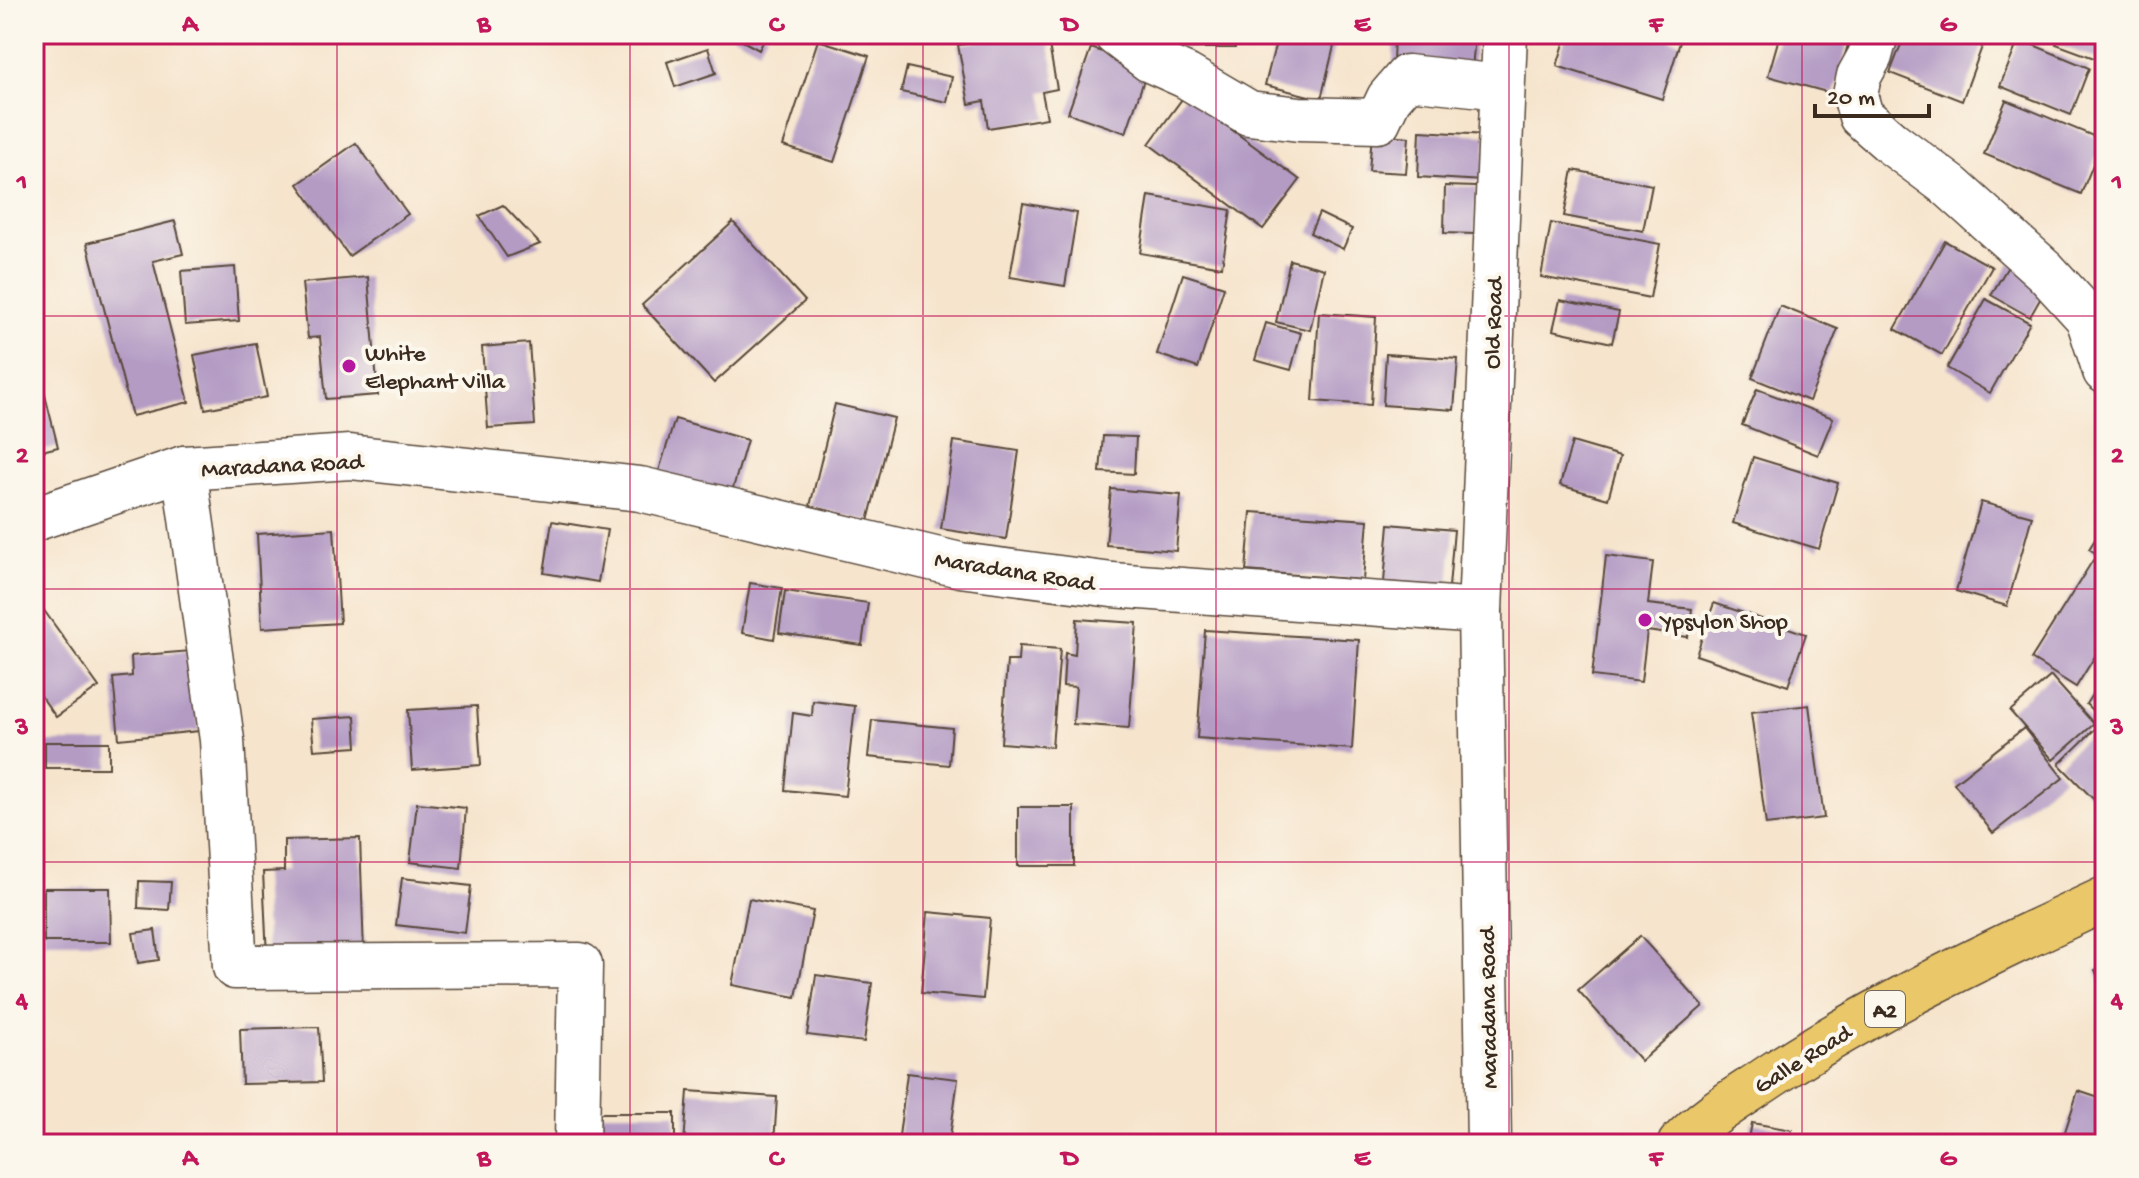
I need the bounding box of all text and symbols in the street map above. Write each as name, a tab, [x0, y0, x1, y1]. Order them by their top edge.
text: A	[181, 11, 199, 42]
text: B	[476, 11, 492, 42]
text: C	[769, 11, 786, 42]
text: D	[1060, 11, 1080, 42]
text: E	[1354, 11, 1372, 42]
text: F	[1648, 11, 1664, 42]
text: G	[1940, 11, 1958, 42]
scale bar	[1815, 68, 1929, 118]
text: 20 m	[1827, 85, 1875, 114]
text: 1	[16, 169, 27, 200]
text: 1	[2111, 169, 2122, 200]
street label: Old Road	[1479, 275, 1512, 370]
place label: White Elephant Villa	[365, 341, 506, 398]
marker: White Elephant Villa	[340, 357, 358, 375]
text: 2	[16, 442, 29, 473]
text: 2	[2111, 442, 2124, 473]
street label: Maradana Road	[201, 449, 366, 486]
street label: Maradana Road	[932, 546, 1099, 601]
place label: Ypsylon Shop	[1659, 609, 1788, 638]
marker: Ypsylon Shop	[1636, 611, 1654, 629]
text: 3	[14, 714, 29, 745]
text: 3	[2109, 714, 2124, 745]
street label: Maradana Road	[1475, 925, 1506, 1089]
text: 4	[15, 987, 29, 1018]
text: 4	[2110, 987, 2124, 1018]
road number: A2	[1865, 991, 1905, 1027]
street label: Galle Road	[1750, 1019, 1860, 1102]
text: A	[181, 1145, 199, 1176]
text: B	[476, 1145, 492, 1176]
text: C	[769, 1145, 786, 1176]
text: D	[1060, 1145, 1080, 1176]
text: E	[1354, 1145, 1372, 1176]
text: F	[1648, 1145, 1664, 1176]
text: G	[1940, 1145, 1958, 1176]

